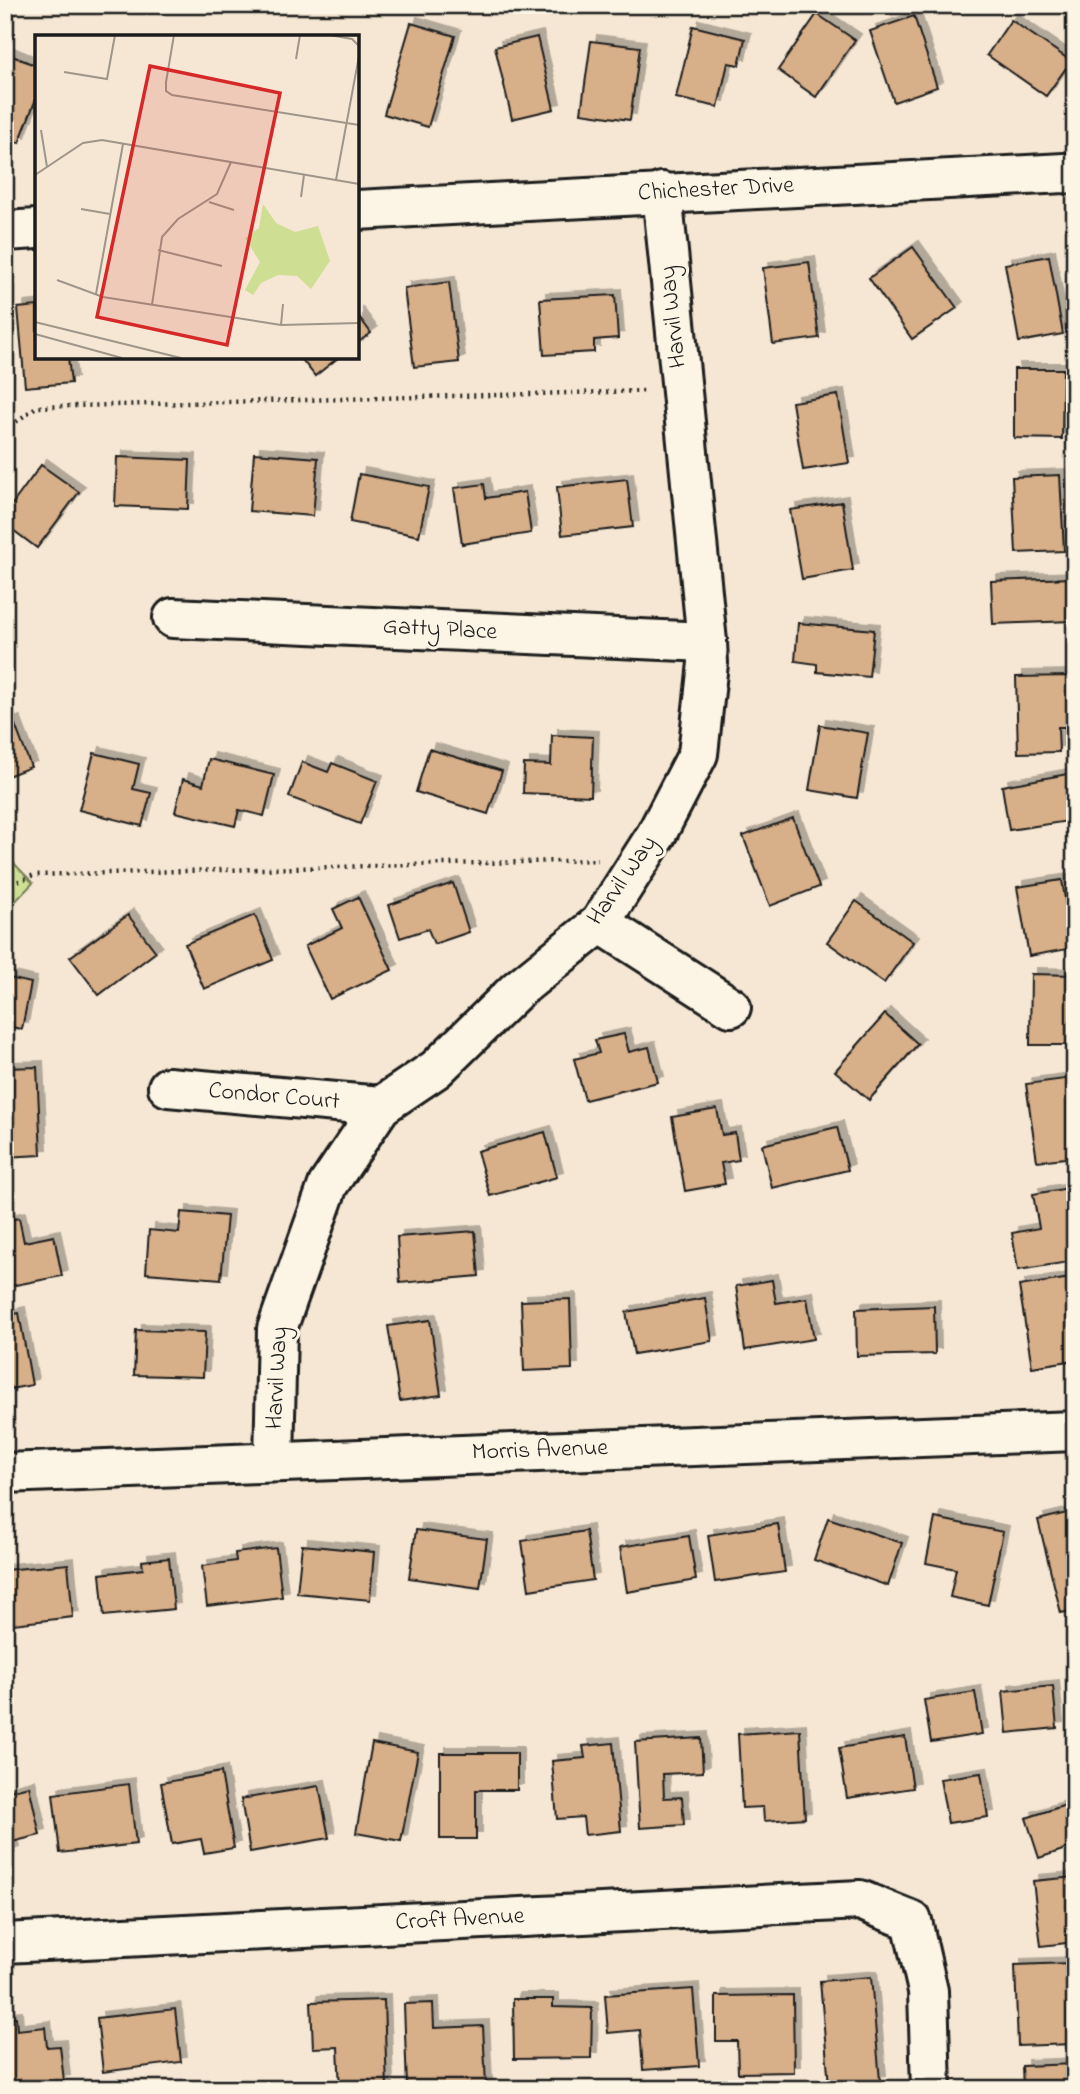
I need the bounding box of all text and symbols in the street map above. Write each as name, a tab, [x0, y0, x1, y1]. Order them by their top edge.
inset map	[35, 35, 359, 359]
street label: Chichester Drive	[637, 168, 795, 212]
street label: Harvil Way	[651, 264, 698, 370]
street label: Gatty Place	[382, 610, 498, 651]
street label: Harvil Way	[579, 829, 668, 934]
street label: Condor Court	[207, 1074, 341, 1120]
street label: Harvil Way	[258, 1326, 299, 1430]
street label: Morris Avenue	[471, 1431, 609, 1471]
street label: Croft Avenue	[395, 1899, 526, 1941]

